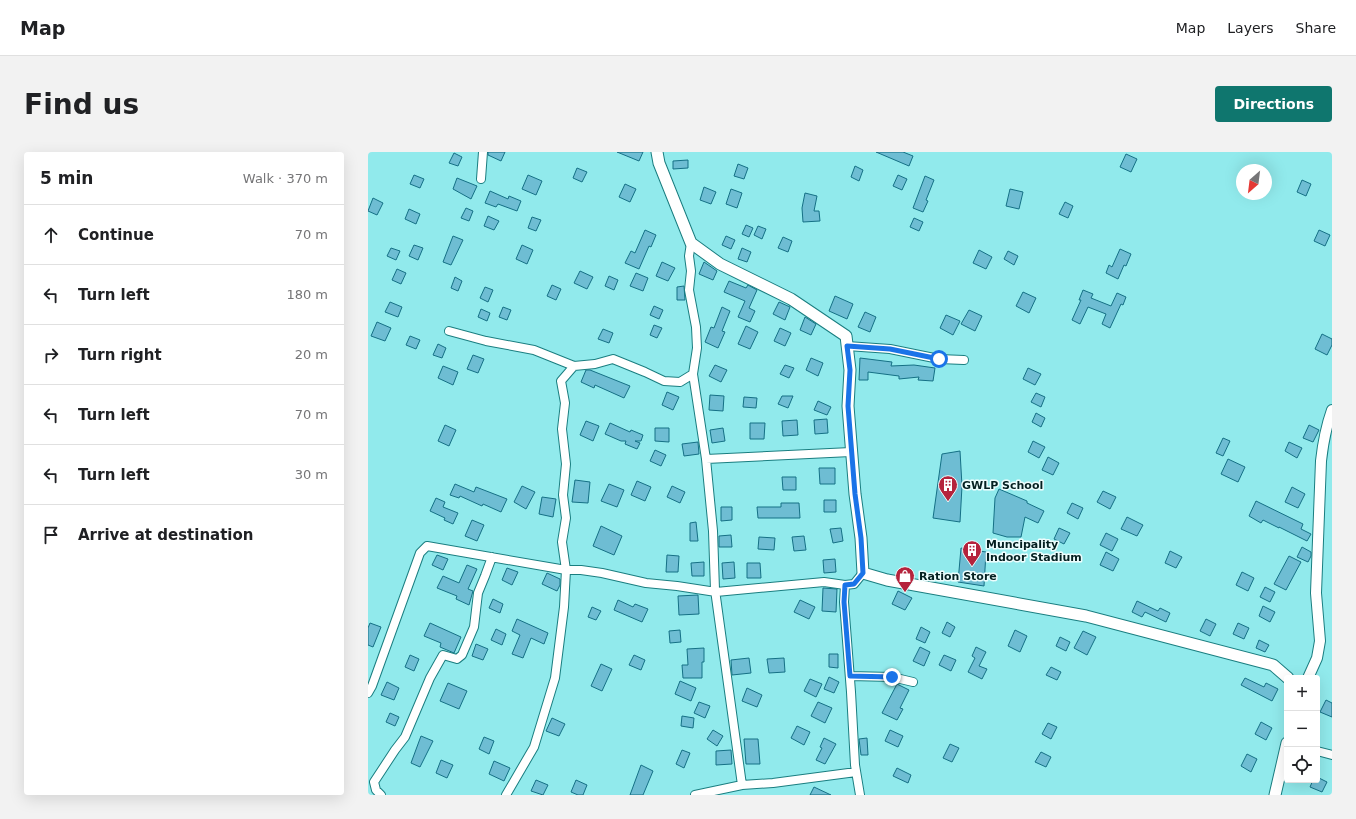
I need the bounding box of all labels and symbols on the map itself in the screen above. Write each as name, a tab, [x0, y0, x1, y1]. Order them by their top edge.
north arrow	[1236, 164, 1272, 200]
route start	[930, 350, 948, 368]
building icon: GWLP School	[937, 474, 959, 502]
place label: GWLP School	[962, 479, 1043, 492]
place label: Muncipality Indoor Stadium	[986, 538, 1082, 564]
building icon: Muncipality Indoor Stadium	[961, 539, 983, 567]
shop icon: Ration Store	[894, 565, 916, 593]
place label: Ration Store	[919, 570, 997, 583]
route end	[883, 668, 901, 686]

